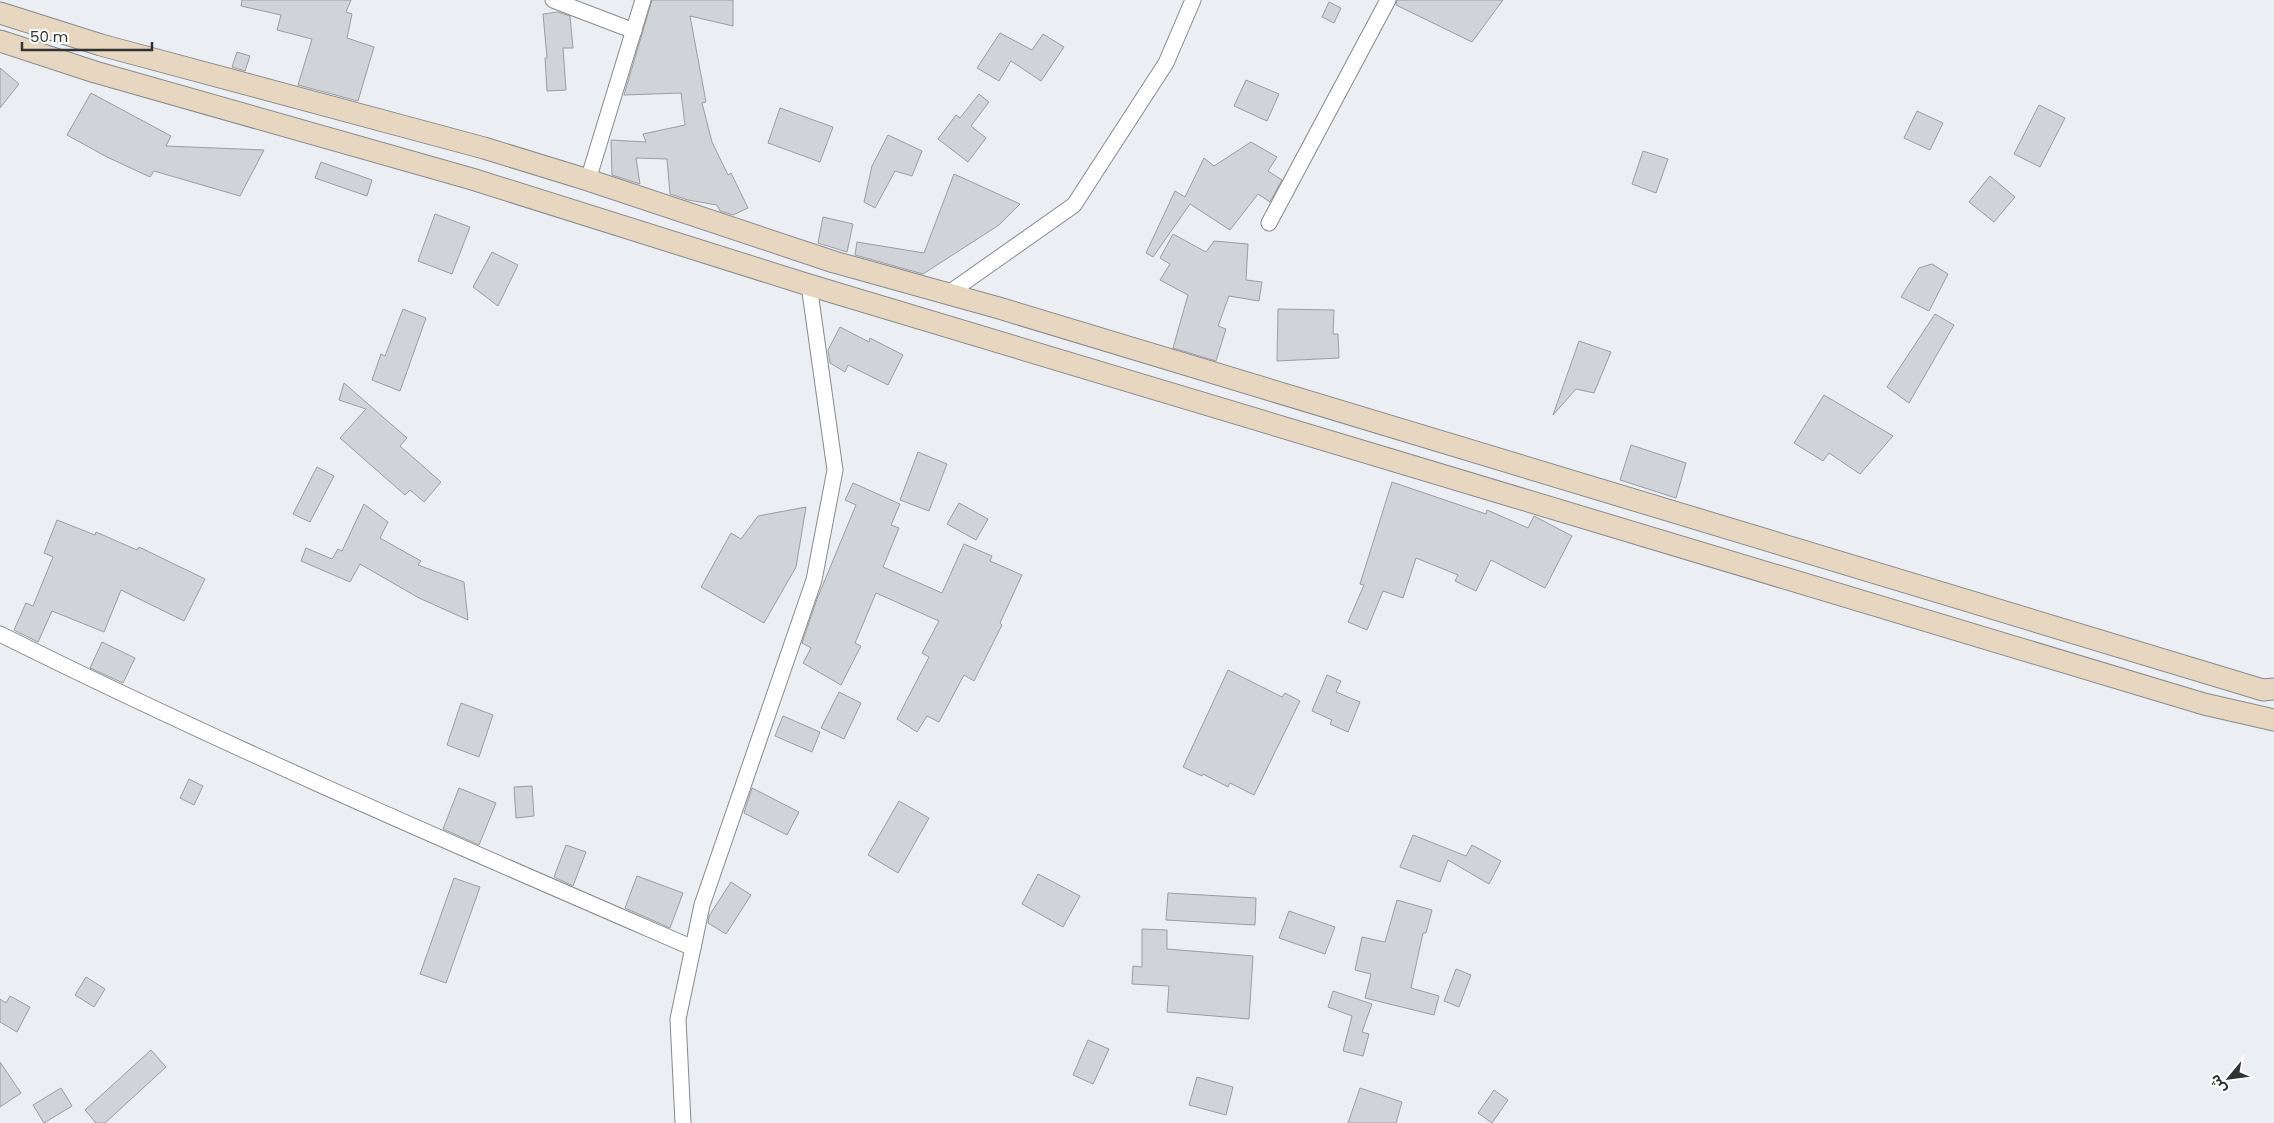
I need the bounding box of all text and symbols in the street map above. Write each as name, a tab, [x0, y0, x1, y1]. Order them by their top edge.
scale bar	[22, 20, 152, 52]
text: 50 m	[30, 26, 68, 47]
north arrow	[2204, 1053, 2254, 1103]
text: ش	[2204, 1071, 2231, 1098]

